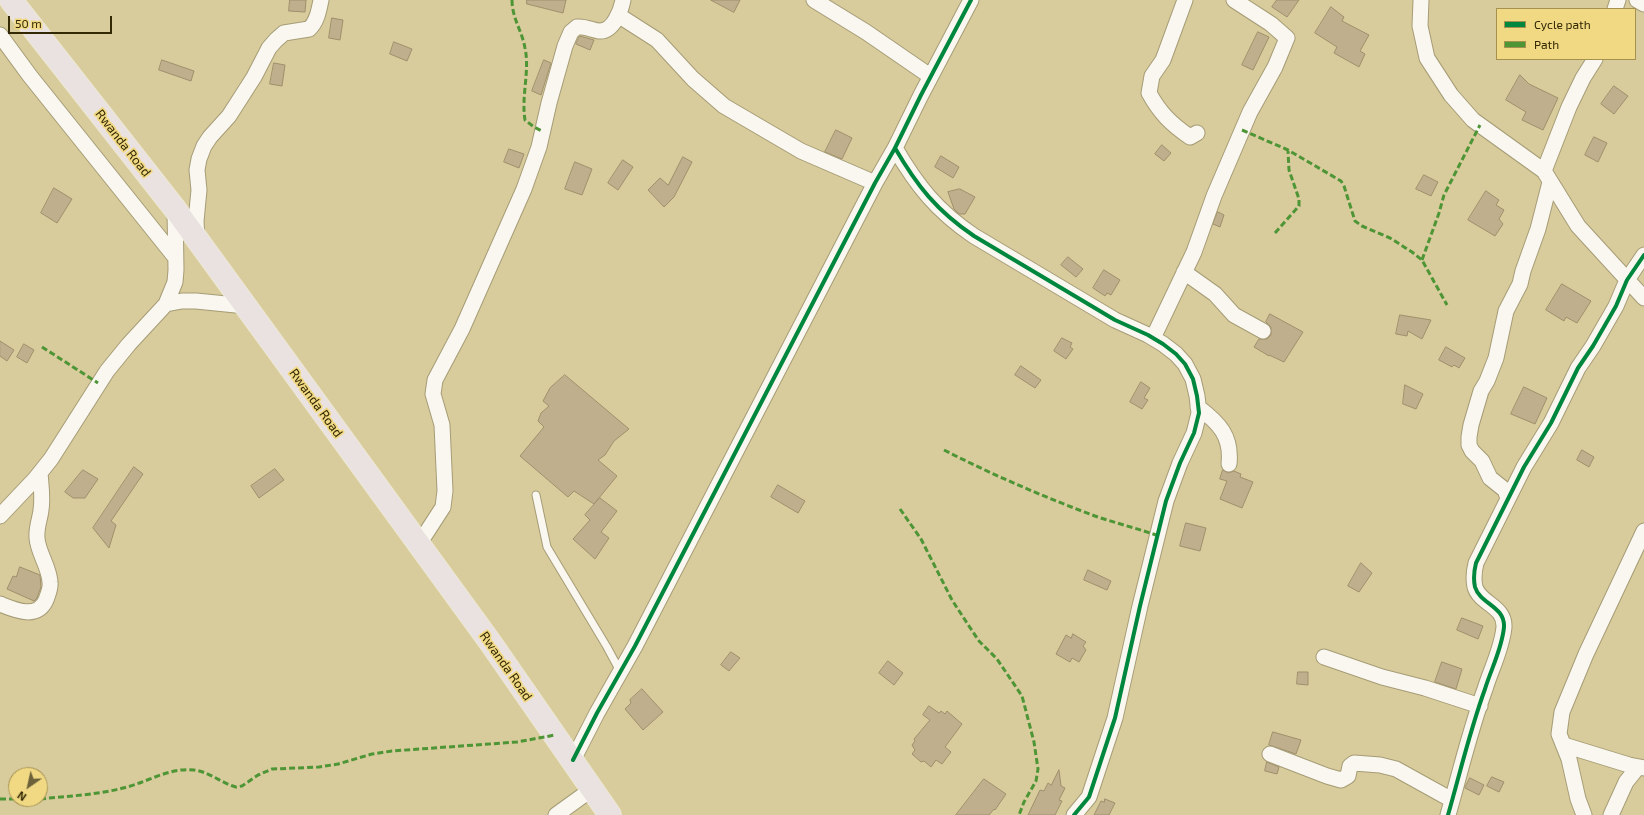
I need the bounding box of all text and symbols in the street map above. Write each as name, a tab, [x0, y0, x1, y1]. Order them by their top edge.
scale bar	[10, 8, 114, 34]
legend	[1496, 8, 1636, 60]
text: 50 m	[15, 16, 42, 30]
text: Cycle path	[1534, 17, 1591, 31]
text: Path	[1534, 37, 1559, 51]
street label: Rwanda Road	[92, 106, 154, 180]
street label: Rwanda Road	[286, 366, 346, 440]
street label: Rwanda Road	[476, 628, 536, 704]
north arrow	[8, 767, 48, 807]
text: N	[15, 789, 29, 804]

